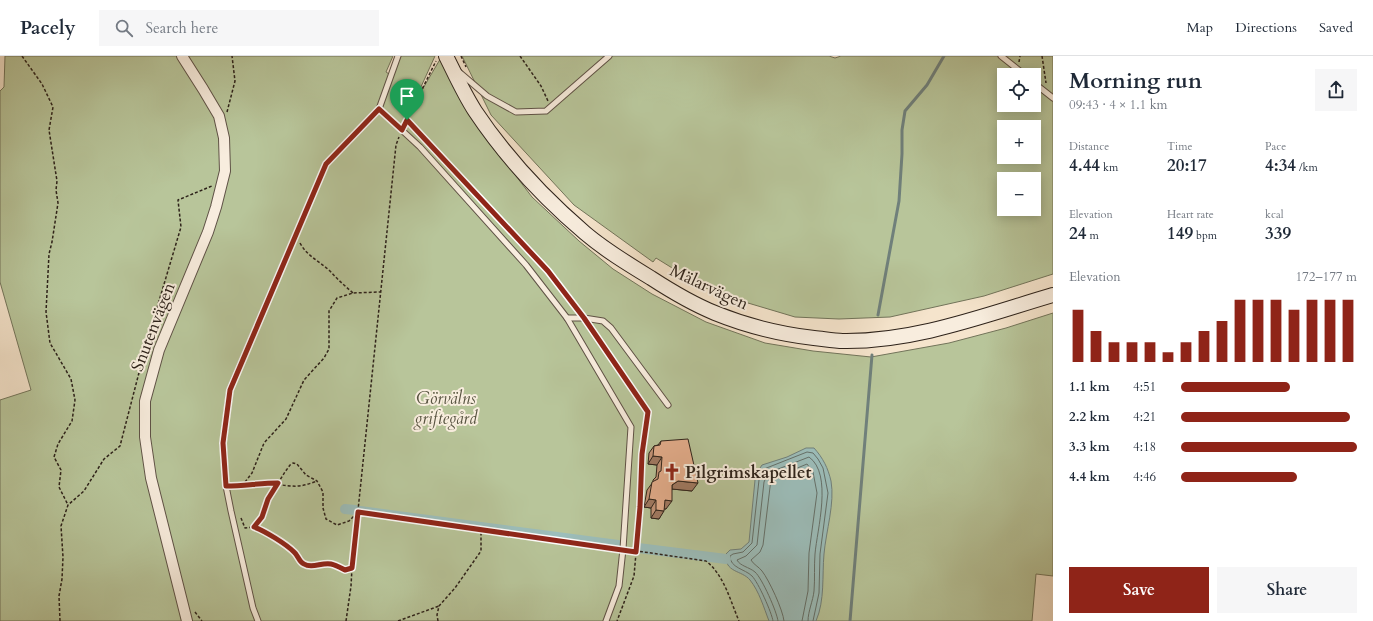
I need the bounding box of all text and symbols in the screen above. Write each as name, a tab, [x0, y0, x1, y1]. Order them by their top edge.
search box	[99, 10, 379, 46]
text: Pacely	[20, 15, 75, 41]
icon: search	[113, 17, 135, 39]
text: Search here	[145, 18, 218, 38]
text: Map	[1187, 18, 1213, 37]
text: Directions	[1235, 18, 1297, 37]
text: Saved	[1319, 18, 1353, 37]
text: Morning run	[1069, 66, 1202, 96]
map controls	[997, 68, 1041, 216]
button: locate	[997, 68, 1041, 112]
button: share	[1315, 69, 1357, 111]
pin	[390, 79, 424, 120]
icon: arrive	[396, 85, 418, 107]
text: 09:43 · 4 × 1.1 km	[1069, 96, 1168, 114]
button: +	[997, 120, 1041, 164]
text: Distance	[1069, 139, 1109, 154]
text: Time	[1167, 139, 1192, 154]
text: Pace	[1265, 139, 1286, 154]
text: 4.44	[1069, 154, 1100, 177]
text: 20:17	[1167, 154, 1207, 177]
text: 4:34	[1265, 154, 1296, 177]
text: km	[1100, 160, 1118, 175]
text: /km	[1296, 160, 1318, 175]
button: −	[997, 172, 1041, 216]
text: Elevation	[1069, 207, 1113, 222]
text: Heart rate	[1167, 207, 1214, 222]
text: kcal	[1265, 207, 1283, 222]
text: 24	[1069, 222, 1086, 245]
text: 149	[1167, 222, 1193, 245]
text: 339	[1265, 222, 1291, 245]
text: m	[1086, 228, 1099, 243]
text: bpm	[1193, 228, 1217, 243]
street label: Mälarvägen	[666, 259, 752, 315]
text: Elevation	[1069, 268, 1121, 286]
text: 172–177 m	[1295, 268, 1357, 286]
street label: Snutenvägen	[126, 279, 181, 375]
text: 1.1 km	[1069, 378, 1110, 396]
text: 4:51	[1133, 378, 1156, 396]
park label: Görvälns griftegård	[413, 387, 478, 430]
text: 2.2 km	[1069, 408, 1110, 426]
text: 4:21	[1133, 408, 1156, 426]
text: 3.3 km	[1069, 438, 1110, 456]
text: 4:18	[1133, 438, 1156, 456]
place label: Pilgrimskapellet	[685, 461, 811, 484]
church icon: Pilgrimskapellet	[662, 462, 682, 482]
text: 4.4 km	[1069, 468, 1110, 486]
text: 4:46	[1133, 468, 1156, 486]
button: Save	[1069, 567, 1209, 613]
button: Share	[1217, 567, 1357, 613]

